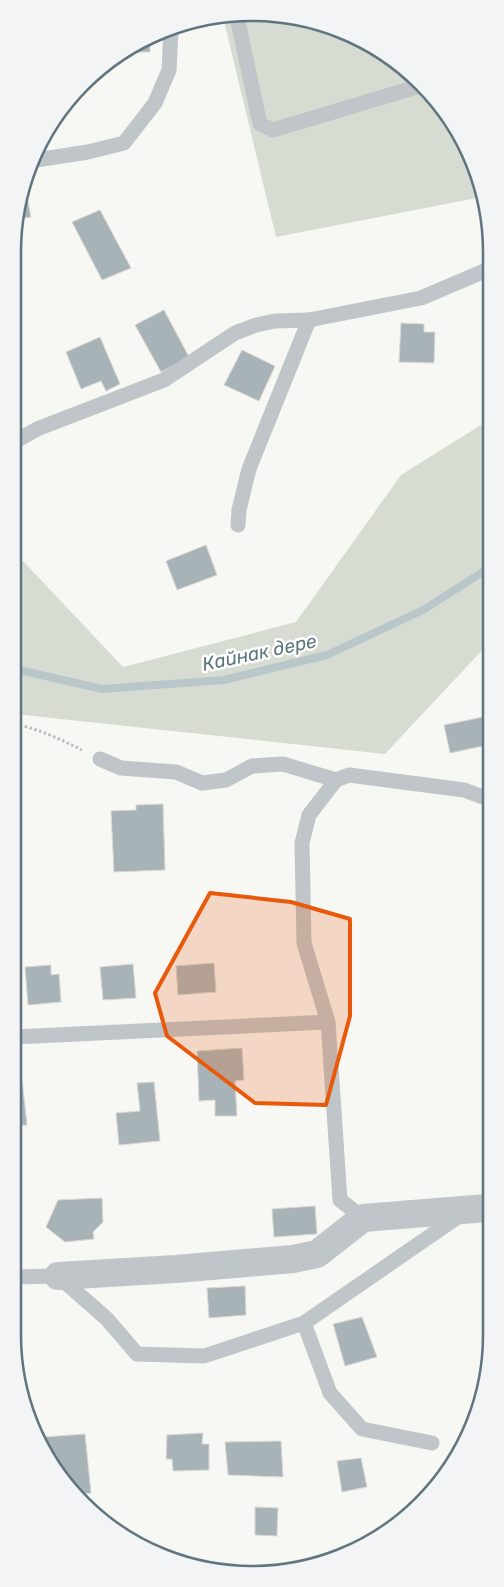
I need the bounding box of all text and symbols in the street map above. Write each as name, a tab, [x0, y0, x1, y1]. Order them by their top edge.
water label: Кайнак дере	[200, 629, 319, 676]

